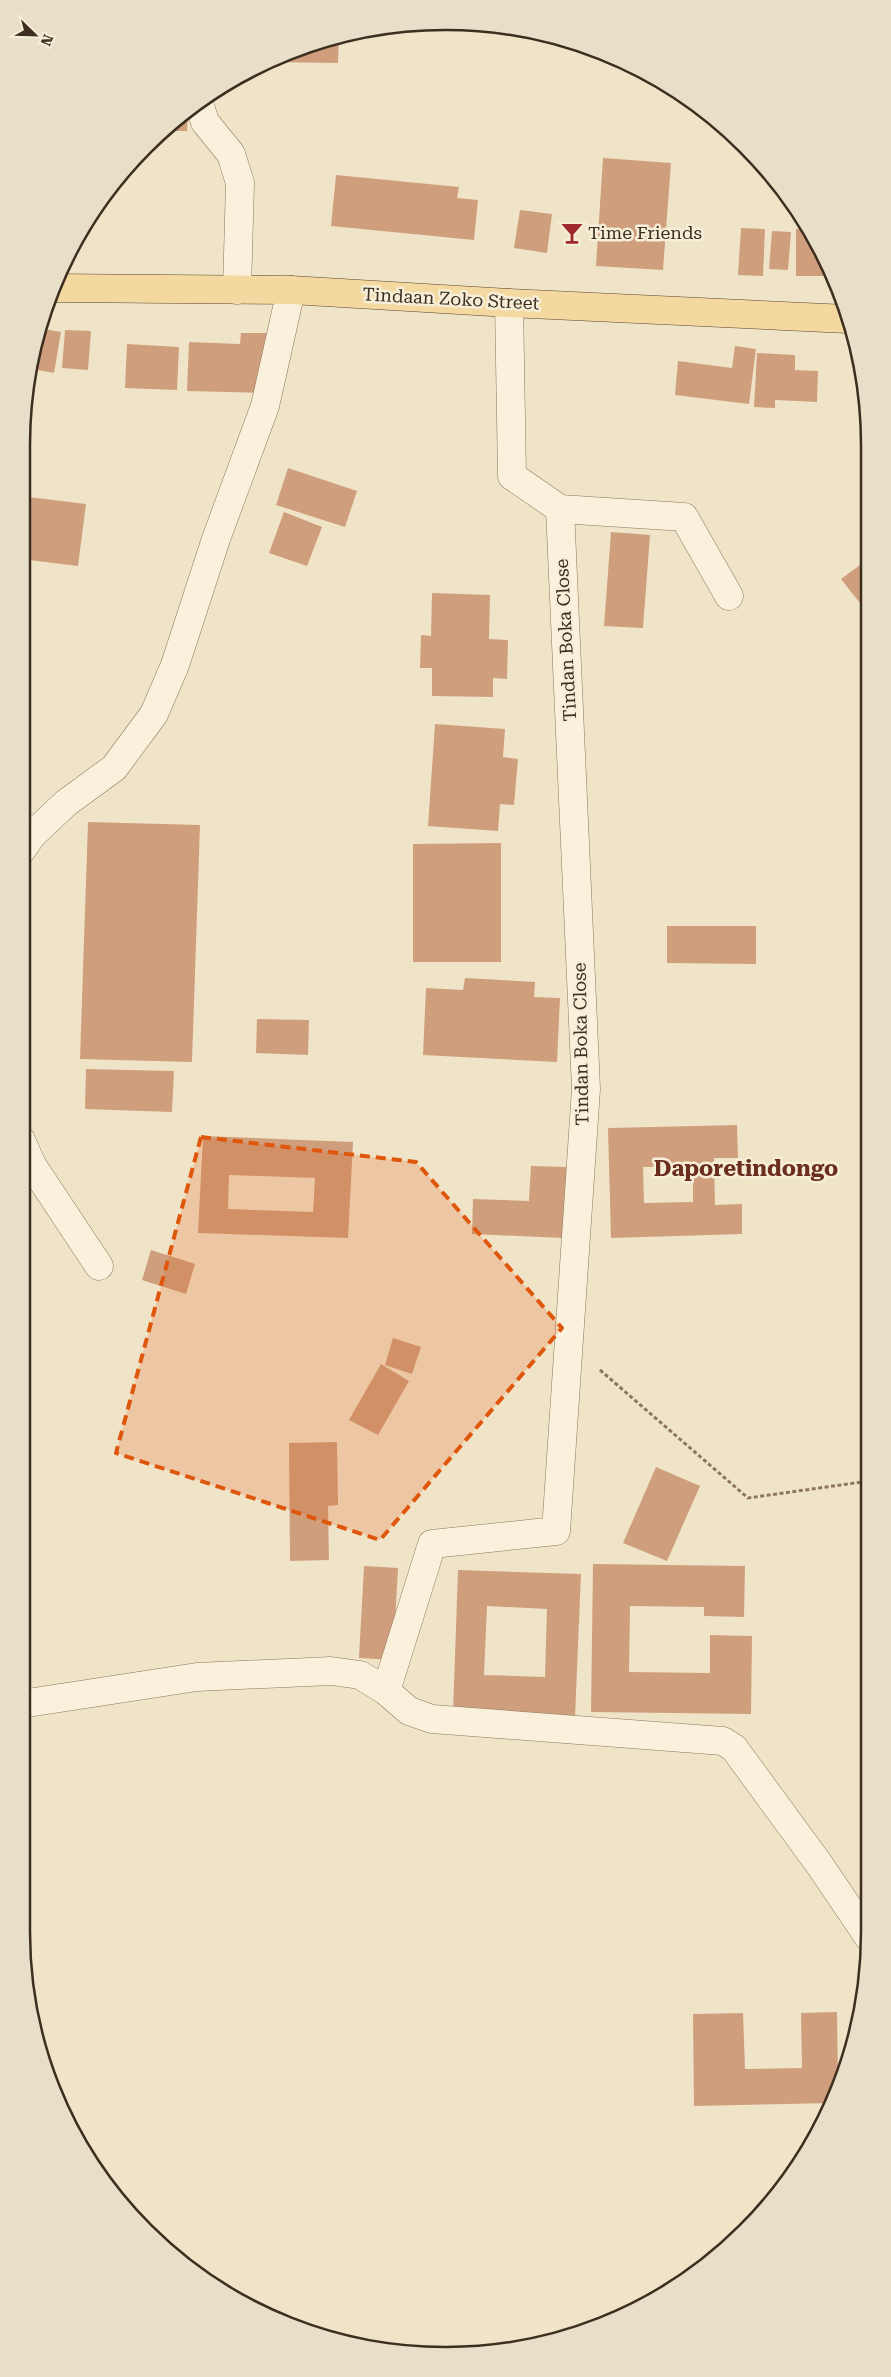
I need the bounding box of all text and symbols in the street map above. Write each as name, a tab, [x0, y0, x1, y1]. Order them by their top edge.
north arrow	[10, 10, 60, 60]
text: N	[37, 32, 56, 48]
bar icon: Time Friends	[559, 220, 585, 246]
place label: Time Friends	[588, 222, 702, 243]
street label: Tindaan Zoko Street	[362, 283, 540, 314]
street label: Tindan Boka Close	[551, 558, 580, 722]
street label: Tindan Boka Close	[569, 962, 592, 1126]
district label: Daporetindongo	[654, 1156, 838, 1181]

